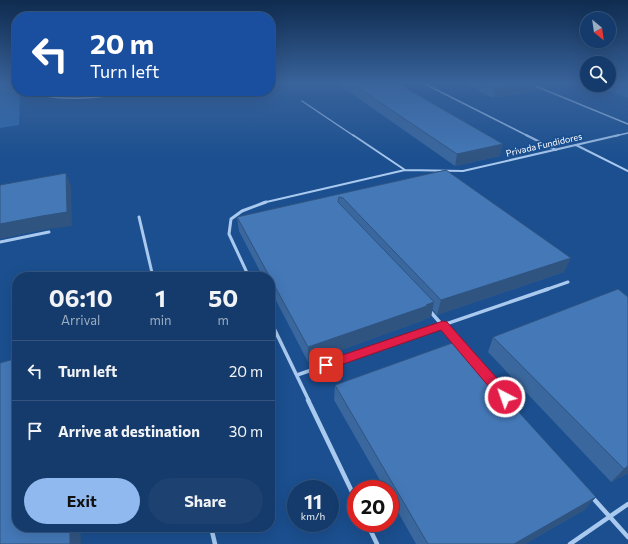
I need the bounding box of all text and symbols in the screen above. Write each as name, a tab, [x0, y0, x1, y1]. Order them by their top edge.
north arrow	[580, 12, 616, 48]
map controls	[580, 12, 616, 92]
text: 20 m	[90, 26, 154, 60]
icon: left	[24, 28, 76, 80]
button: search	[580, 56, 616, 92]
text: Turn left	[90, 60, 159, 82]
street label: Privada Fundidores	[505, 130, 583, 159]
text: 06:10	[49, 283, 113, 312]
text: 1	[155, 283, 166, 312]
text: 50	[208, 283, 238, 312]
text: Arrival	[61, 312, 100, 328]
text: min	[149, 312, 172, 328]
text: m	[218, 312, 229, 328]
pin	[309, 348, 343, 382]
icon: arrive	[315, 354, 337, 376]
icon: left	[24, 360, 46, 382]
text: Turn left	[58, 362, 117, 380]
text: 20 m	[229, 362, 263, 380]
position arrow	[484, 376, 526, 418]
icon: arrive	[24, 420, 46, 442]
text: Arrive at destination	[58, 422, 200, 440]
text: 30 m	[229, 422, 263, 440]
button: Exit	[24, 478, 140, 524]
button: Share	[148, 478, 263, 524]
speed limit sign: 20	[347, 480, 399, 532]
text: 11	[304, 489, 322, 513]
text: km/h	[301, 510, 325, 522]

